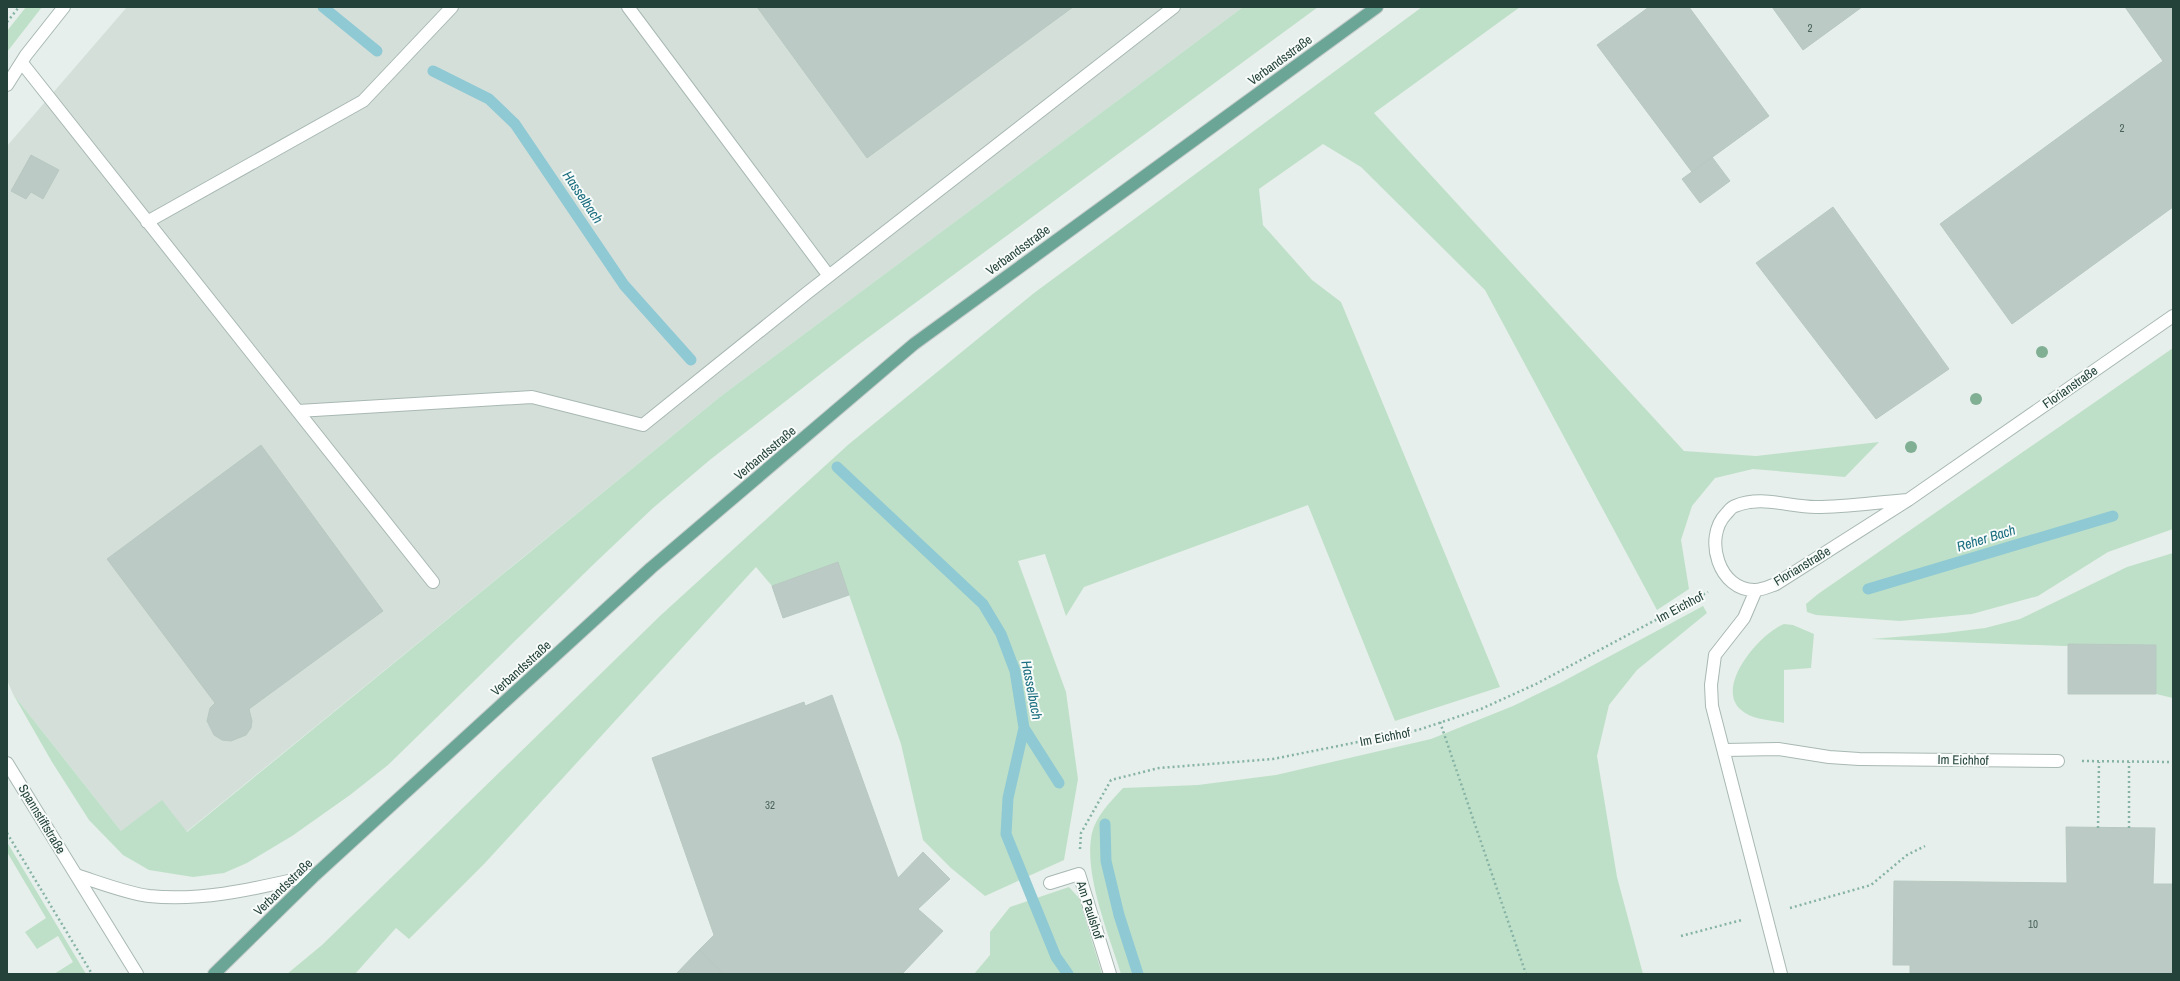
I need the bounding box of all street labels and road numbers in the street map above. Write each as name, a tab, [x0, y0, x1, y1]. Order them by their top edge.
street label: Verbandsstraße	[1245, 31, 1315, 89]
street label: Verbandsstraße	[983, 221, 1053, 279]
street label: Florianstraße	[2039, 362, 2101, 412]
street label: Verbandsstraße	[731, 422, 799, 484]
street label: Florianstraße	[1770, 542, 1834, 590]
street label: Im Eichhof	[1654, 588, 1707, 626]
street label: Verbandsstraße	[487, 636, 555, 699]
street label: Im Eichhof	[1358, 724, 1412, 750]
street label: Im Eichhof	[1937, 751, 1989, 769]
street label: Spannstiftstraße	[15, 781, 69, 857]
street label: Verbandsstraße	[250, 855, 316, 919]
street label: Am Paulshof	[1072, 878, 1107, 941]

